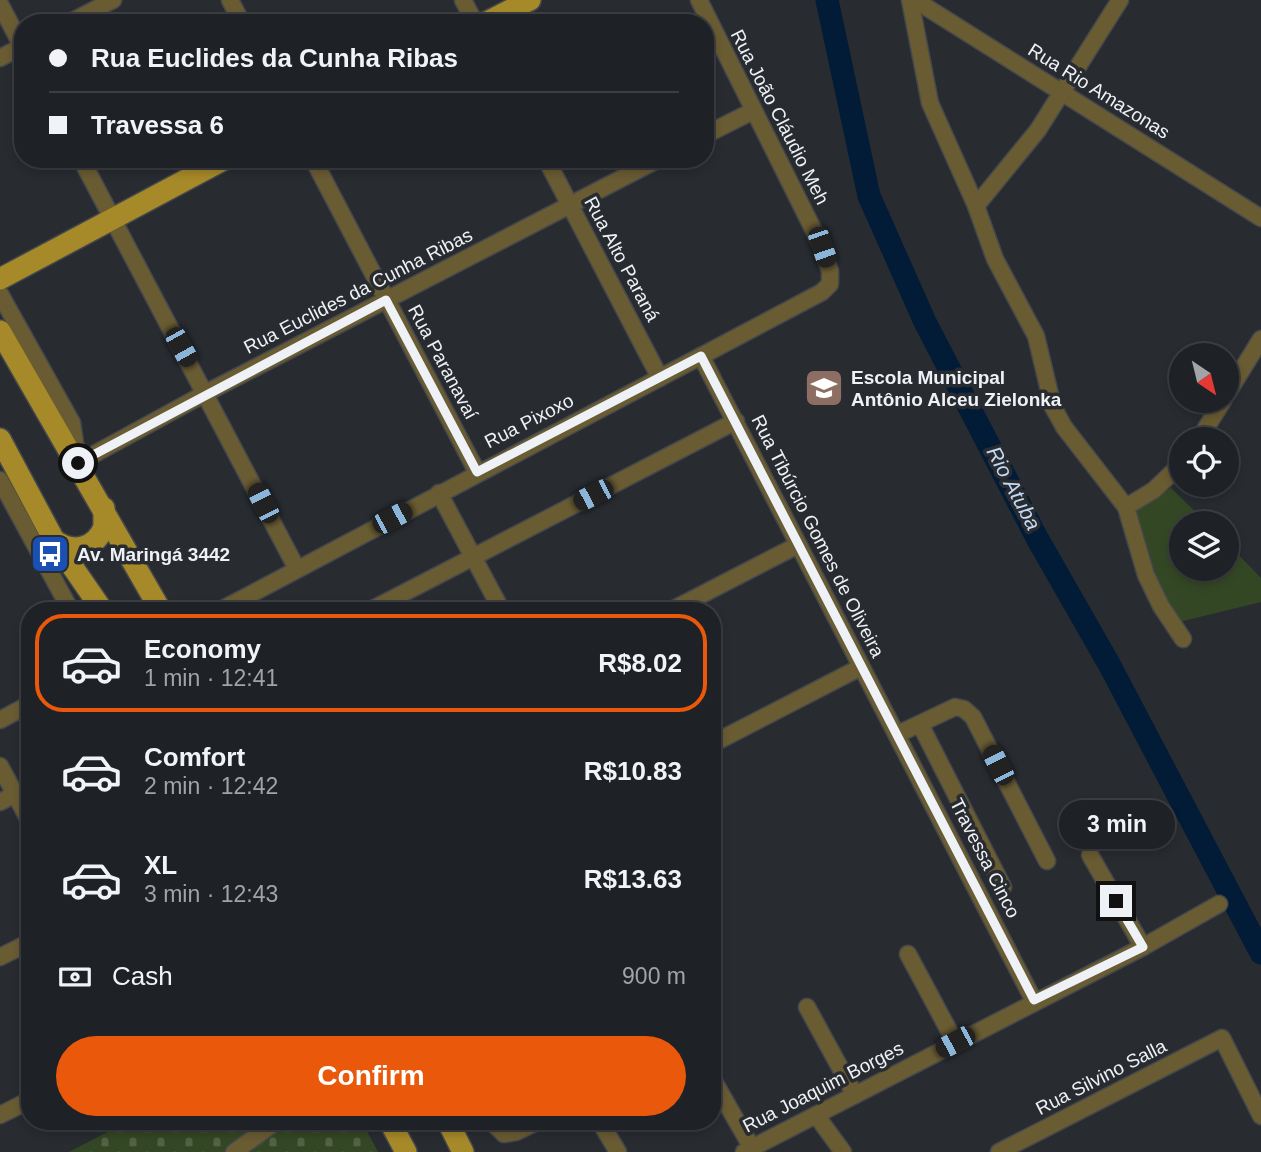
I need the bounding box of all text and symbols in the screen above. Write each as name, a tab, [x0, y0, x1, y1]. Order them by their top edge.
street label: Rua João Cláudio Meh	[727, 26, 833, 208]
street label: Rua Rio Amazonas	[1024, 39, 1174, 143]
text: Rua Euclides da Cunha Ribas	[91, 43, 458, 73]
text: Travessa 6	[91, 110, 224, 140]
street label: Rua Alto Paraná	[580, 193, 664, 325]
street label: Rua Euclides da Cunha Ribas	[240, 224, 476, 358]
car	[806, 224, 839, 270]
street label: Rua Paranavaí	[404, 301, 482, 424]
car	[162, 324, 201, 370]
north arrow	[1169, 343, 1239, 413]
map controls	[1169, 343, 1239, 581]
school or university icon: Escola Municipal Antônio Alceu Zielonka	[803, 367, 845, 409]
place label: Escola Municipal Antônio Alceu Zielonka	[851, 367, 1062, 410]
street label: Rua Pixoxo	[481, 390, 577, 452]
street label: Rua Tibúrcio Gomes de Oliveira	[748, 411, 889, 661]
button: locate	[1169, 427, 1239, 497]
water label: Rio Atuba	[982, 442, 1046, 534]
route start	[62, 447, 94, 479]
car	[570, 476, 617, 514]
car	[245, 480, 282, 526]
car	[369, 499, 416, 537]
button: layers	[1169, 511, 1239, 581]
bus stop icon: Av. Maringá 3442	[29, 533, 71, 575]
place label: Av. Maringá 3442	[77, 544, 230, 565]
icon: car	[60, 632, 123, 695]
text: Economy	[144, 634, 261, 664]
text: R$8.02	[598, 648, 682, 678]
text: 1 min · 12:41	[144, 665, 278, 691]
icon: car	[60, 740, 123, 803]
text: Comfort	[144, 742, 245, 772]
car	[980, 742, 1017, 788]
text: R$10.83	[584, 756, 682, 786]
text: 2 min · 12:42	[144, 773, 278, 799]
street label: Travessa Cinco	[946, 795, 1024, 921]
callout: 3 min	[1058, 800, 1174, 848]
text: 3 min	[1087, 811, 1147, 837]
icon: car	[60, 848, 123, 911]
text: XL	[144, 850, 177, 880]
text: R$13.63	[584, 864, 682, 894]
text: 3 min · 12:43	[144, 881, 278, 907]
route end	[1100, 885, 1132, 917]
icon: cash	[56, 958, 94, 996]
text: Cash	[112, 961, 173, 991]
text: 900 m	[622, 963, 686, 989]
car	[932, 1023, 979, 1061]
street label: Rua Silvino Salla	[1032, 1035, 1170, 1119]
button: Confirm	[56, 1036, 686, 1116]
street label: Rua Joaquim Borges	[739, 1037, 907, 1137]

